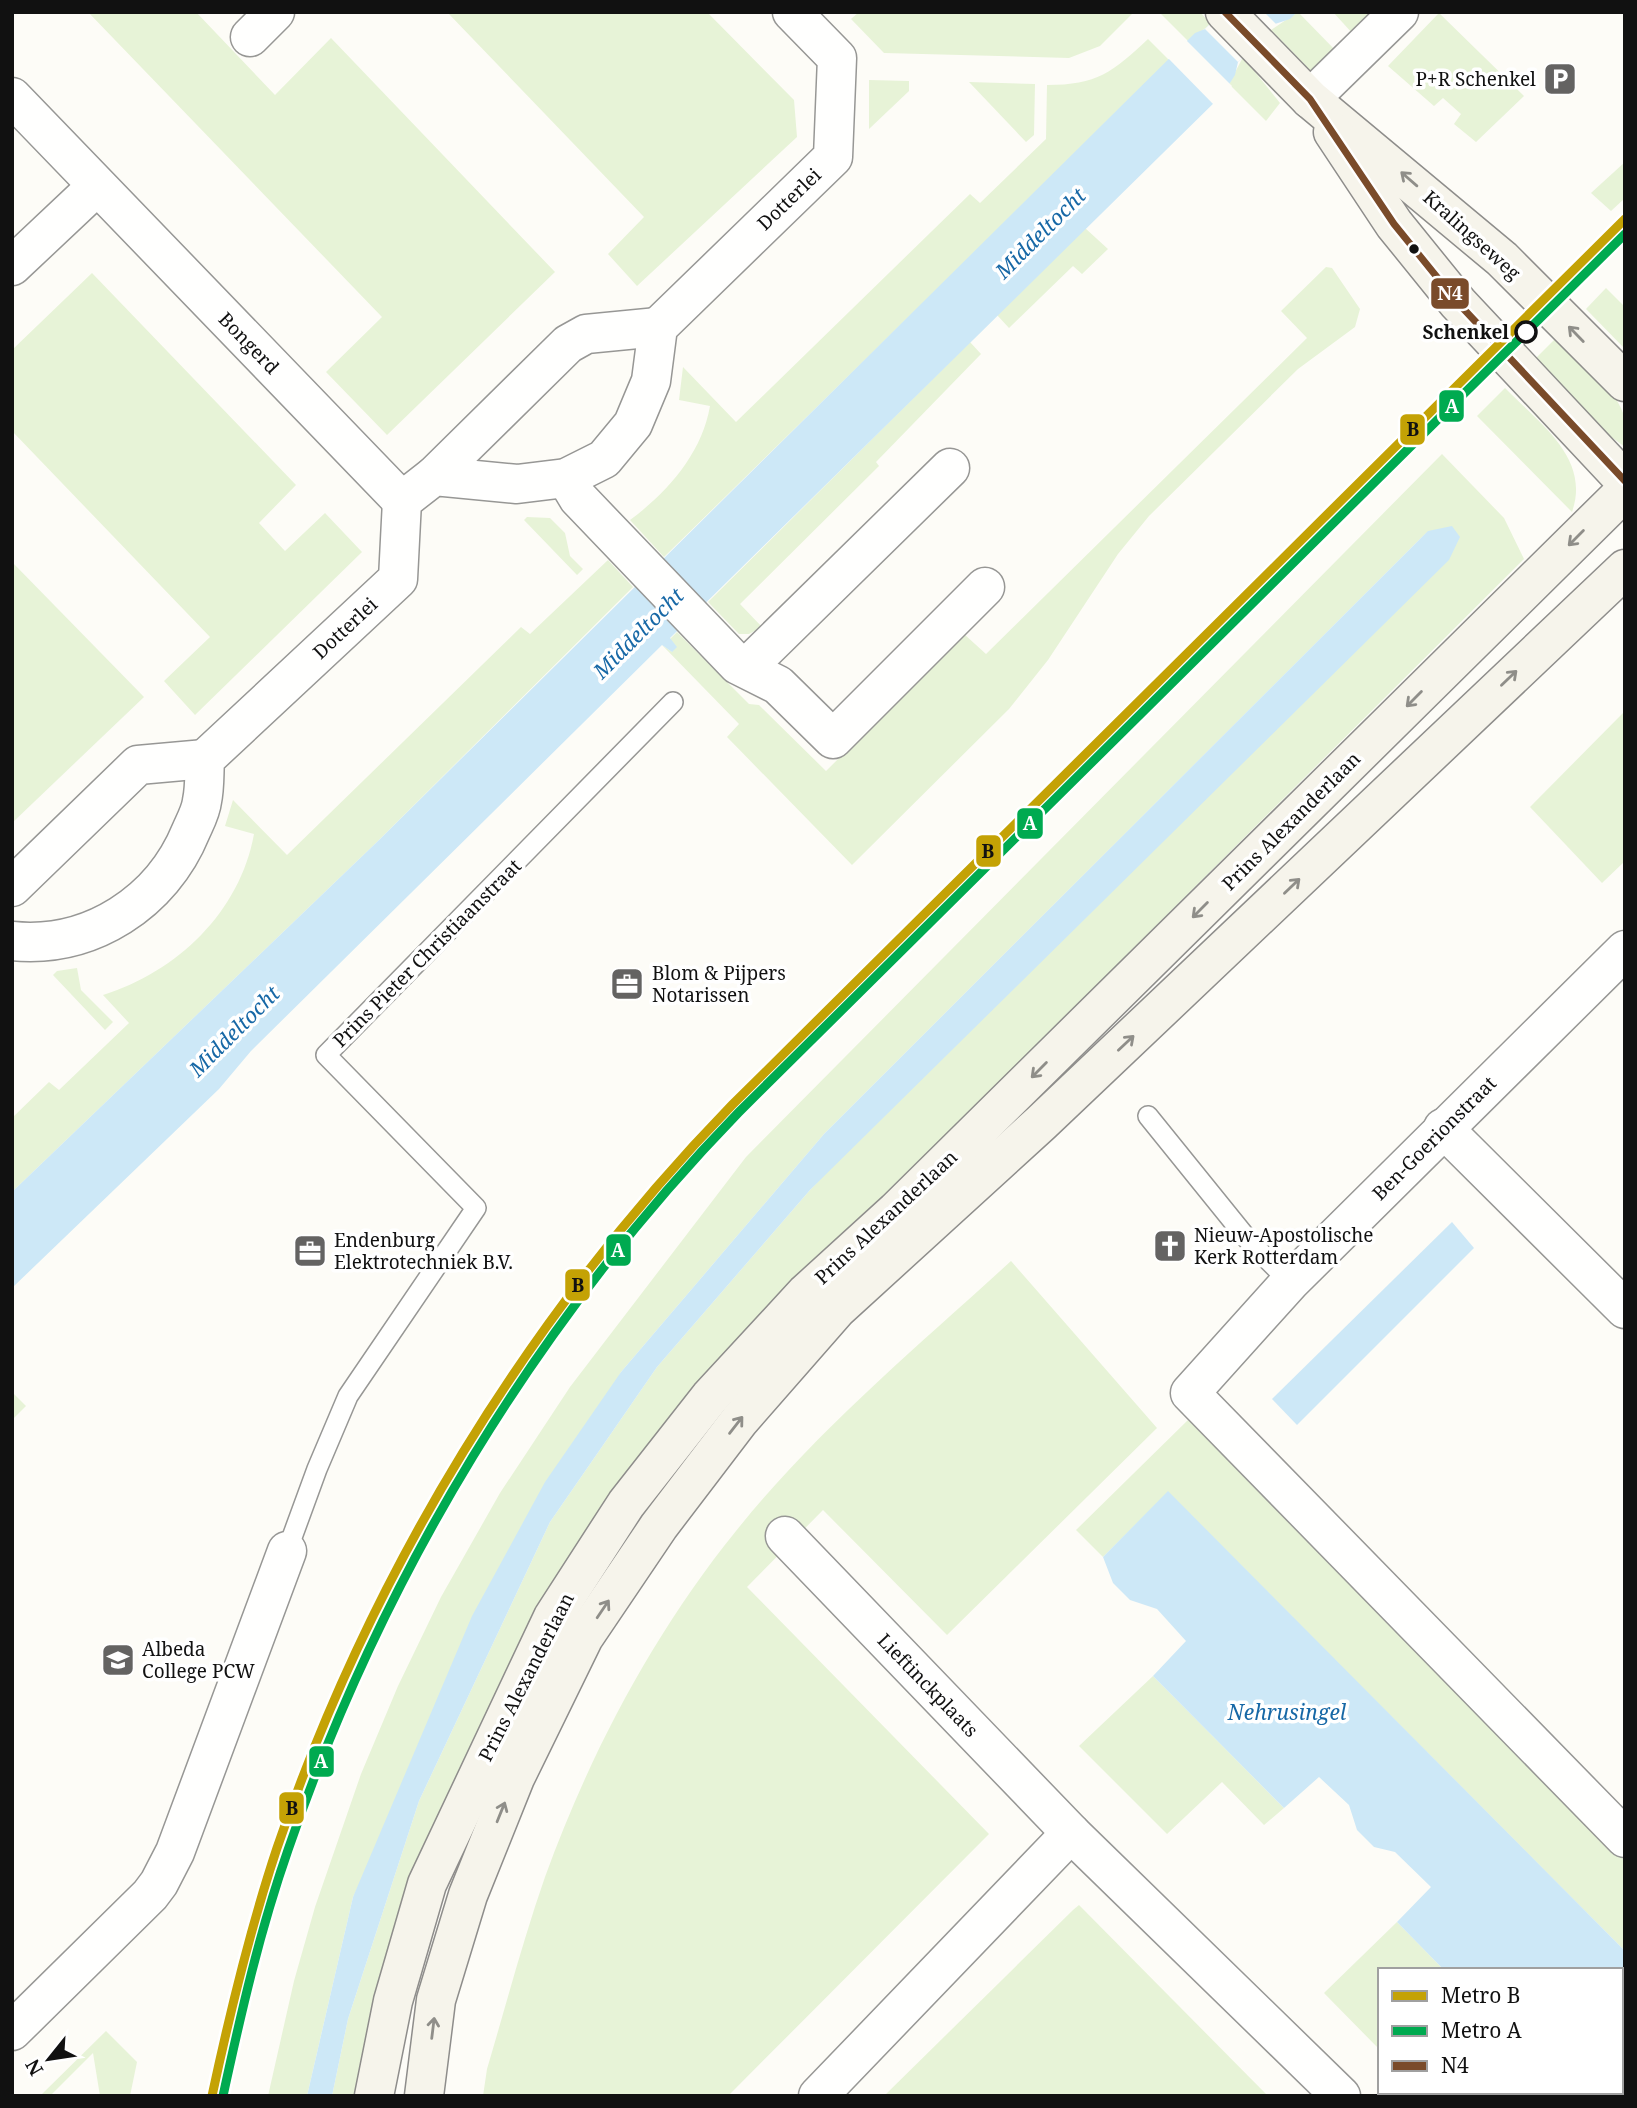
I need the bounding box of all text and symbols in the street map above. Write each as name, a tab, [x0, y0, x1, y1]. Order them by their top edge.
parking icon: P+R Schenkel	[1541, 60, 1579, 98]
place label: P+R Schenkel	[1416, 66, 1536, 92]
street label: Dotterlei	[751, 162, 827, 236]
one-way arrow	[1400, 171, 1418, 187]
water label: Middeltocht	[988, 181, 1092, 285]
street label: Kralingseweg	[1418, 184, 1526, 286]
unlabelled marker	[1407, 242, 1421, 256]
line badge: N4	[1430, 277, 1470, 310]
text: N4	[1437, 280, 1463, 306]
street label: Bongerd	[213, 306, 285, 380]
place label: Schenkel	[1422, 319, 1509, 345]
marker: Schenkel	[1515, 321, 1537, 343]
one-way arrow	[1568, 325, 1585, 342]
line badge: A	[1438, 389, 1465, 423]
text: A	[1445, 393, 1460, 419]
line badge: B	[1399, 413, 1426, 446]
text: B	[1407, 416, 1420, 442]
one-way arrow	[1567, 530, 1584, 547]
water label: Middeltocht	[586, 581, 690, 685]
street label: Dotterlei	[307, 591, 383, 665]
one-way arrow	[1501, 670, 1518, 687]
one-way arrow	[1406, 690, 1423, 707]
street label: Prins Alexanderlaan	[1216, 746, 1366, 896]
line badge: A	[1016, 807, 1044, 840]
text: A	[1023, 810, 1038, 836]
line badge: B	[975, 834, 1002, 868]
text: B	[982, 838, 995, 864]
street label: Prins Pieter Christiaanstraat	[327, 853, 527, 1053]
one-way arrow	[1283, 878, 1300, 895]
one-way arrow	[1192, 902, 1209, 919]
place label: Blom & Pijpers Notarissen	[652, 960, 786, 1008]
office icon: Blom & Pijpers Notarissen	[608, 965, 646, 1003]
water label: Middeltocht	[182, 979, 286, 1083]
one-way arrow	[1118, 1034, 1135, 1051]
one-way arrow	[1030, 1062, 1047, 1079]
street label: Ben-Goerionstraat	[1366, 1070, 1502, 1206]
street label: Prins Alexanderlaan	[809, 1144, 963, 1290]
place label: Nieuw-Apostolische Kerk Rotterdam	[1194, 1222, 1373, 1270]
place label: Endenburg Elektrotechniek B.V.	[334, 1227, 513, 1275]
church icon: Nieuw-Apostolische Kerk Rotterdam	[1151, 1227, 1189, 1265]
office icon: Endenburg Elektrotechniek B.V.	[291, 1232, 329, 1270]
line badge: A	[605, 1233, 632, 1267]
text: A	[611, 1237, 626, 1263]
line badge: B	[564, 1268, 591, 1302]
text: B	[572, 1272, 585, 1298]
one-way arrow	[729, 1416, 744, 1434]
street label: Prins Alexanderlaan	[472, 1588, 580, 1766]
one-way arrow	[596, 1600, 610, 1619]
street label: Lieftinckplaats	[872, 1627, 984, 1743]
place label: Albeda College PCW	[142, 1636, 255, 1684]
school or university icon: Albeda College PCW	[99, 1641, 137, 1679]
water label: Nehrusingel	[1227, 1698, 1347, 1726]
line badge: A	[308, 1745, 335, 1778]
text: A	[314, 1748, 329, 1774]
line badge: B	[278, 1791, 305, 1825]
text: B	[286, 1795, 299, 1821]
one-way arrow	[496, 1802, 509, 1823]
legend	[1378, 1968, 1623, 2094]
text: Metro B	[1441, 1981, 1521, 2009]
text: Metro A	[1441, 2016, 1522, 2044]
one-way arrow	[426, 2017, 439, 2040]
north arrow	[14, 2024, 84, 2094]
text: N4	[1441, 2051, 1469, 2079]
text: N	[19, 2054, 49, 2080]

